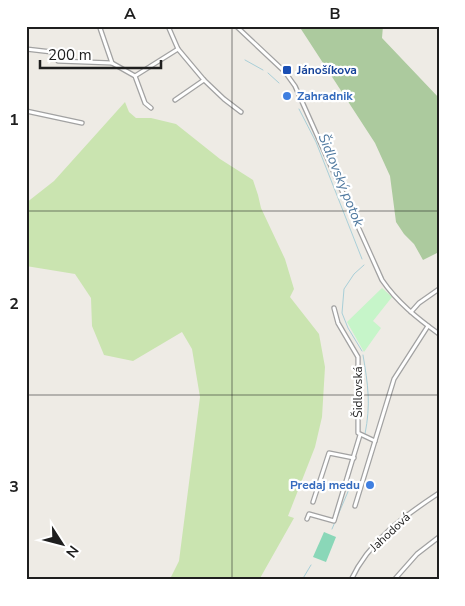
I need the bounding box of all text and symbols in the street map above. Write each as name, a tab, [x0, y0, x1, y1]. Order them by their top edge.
text: A	[124, 3, 136, 25]
text: B	[329, 3, 341, 25]
scale bar	[40, 38, 161, 70]
text: 200 m	[48, 45, 92, 65]
place label: Jánošíkova	[296, 62, 357, 78]
marker: Jánošíkova	[281, 64, 293, 76]
place label: Zahradnik	[297, 88, 353, 104]
marker: Zahradnik	[281, 90, 293, 102]
text: 1	[9, 109, 19, 131]
water label: Šidlovský potok	[314, 131, 369, 230]
text: 2	[9, 293, 19, 315]
street label: Šidlovská	[350, 366, 366, 418]
text: 3	[9, 476, 19, 498]
place label: Predaj medu	[290, 477, 360, 493]
marker: Predaj medu	[364, 479, 376, 491]
street label: Jahodová	[366, 509, 414, 555]
north arrow	[38, 518, 88, 568]
text: N	[61, 542, 83, 561]

